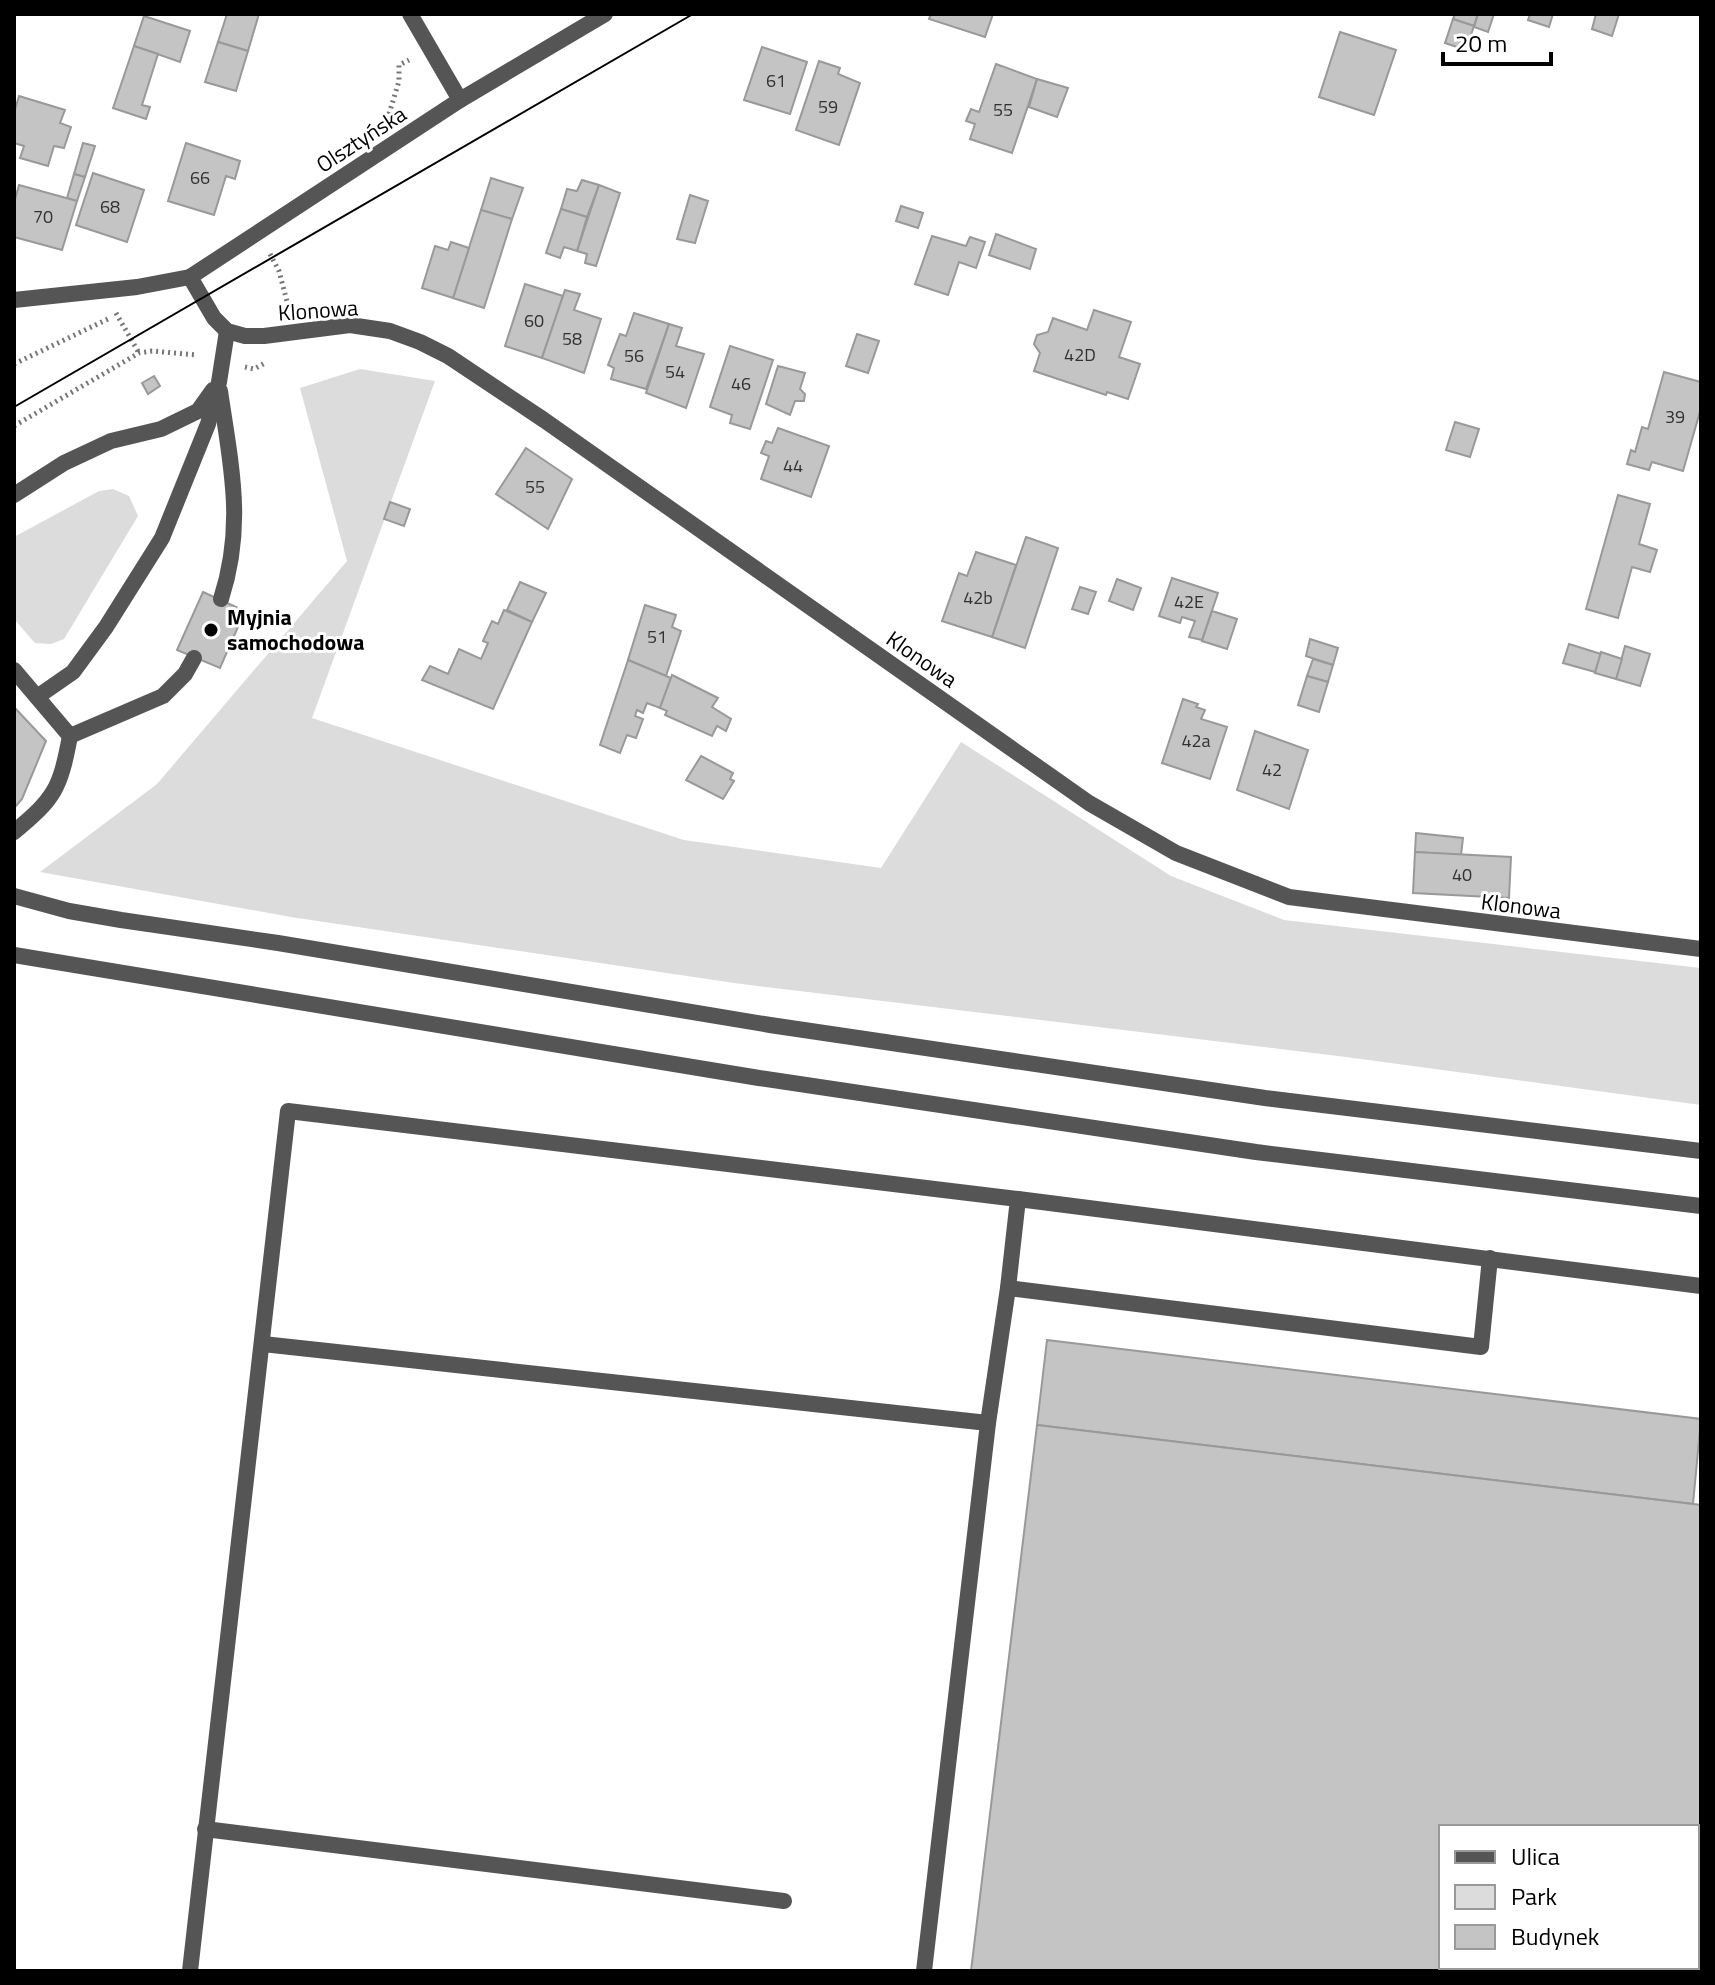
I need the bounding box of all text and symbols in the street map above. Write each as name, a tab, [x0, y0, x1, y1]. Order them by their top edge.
scale bar	[1443, 16, 1551, 66]
text: 20 m	[1455, 25, 1507, 61]
house number: 61	[766, 67, 786, 94]
house number: 59	[818, 93, 838, 120]
house number: 55	[993, 96, 1013, 123]
street label: Olsztyńska	[309, 97, 413, 181]
house number: 66	[190, 164, 210, 191]
house number: 68	[100, 193, 120, 220]
house number: 70	[33, 203, 53, 230]
street label: Klonowa	[277, 290, 359, 330]
house number: 60	[524, 307, 544, 334]
house number: 58	[562, 325, 582, 352]
house number: 42D	[1064, 341, 1096, 368]
house number: 56	[624, 342, 644, 369]
house number: 54	[665, 358, 685, 385]
house number: 46	[731, 370, 751, 397]
house number: 39	[1665, 403, 1685, 430]
house number: 44	[783, 452, 803, 479]
house number: 55	[525, 473, 545, 500]
house number: 42b	[963, 584, 993, 611]
house number: 42E	[1174, 588, 1204, 615]
place label: Myjnia samochodowa	[227, 600, 364, 659]
marker: Myjnia samochodowa	[202, 621, 220, 639]
street label: Klonowa	[879, 622, 965, 696]
house number: 51	[647, 623, 667, 650]
house number: 42a	[1181, 727, 1211, 754]
house number: 42	[1262, 756, 1282, 783]
house number: 40	[1452, 861, 1472, 888]
street label: Klonowa	[1479, 884, 1563, 928]
legend	[1439, 1825, 1699, 1969]
text: Ulica	[1511, 1838, 1560, 1874]
text: Park	[1511, 1878, 1557, 1914]
text: Budynek	[1511, 1918, 1600, 1954]

